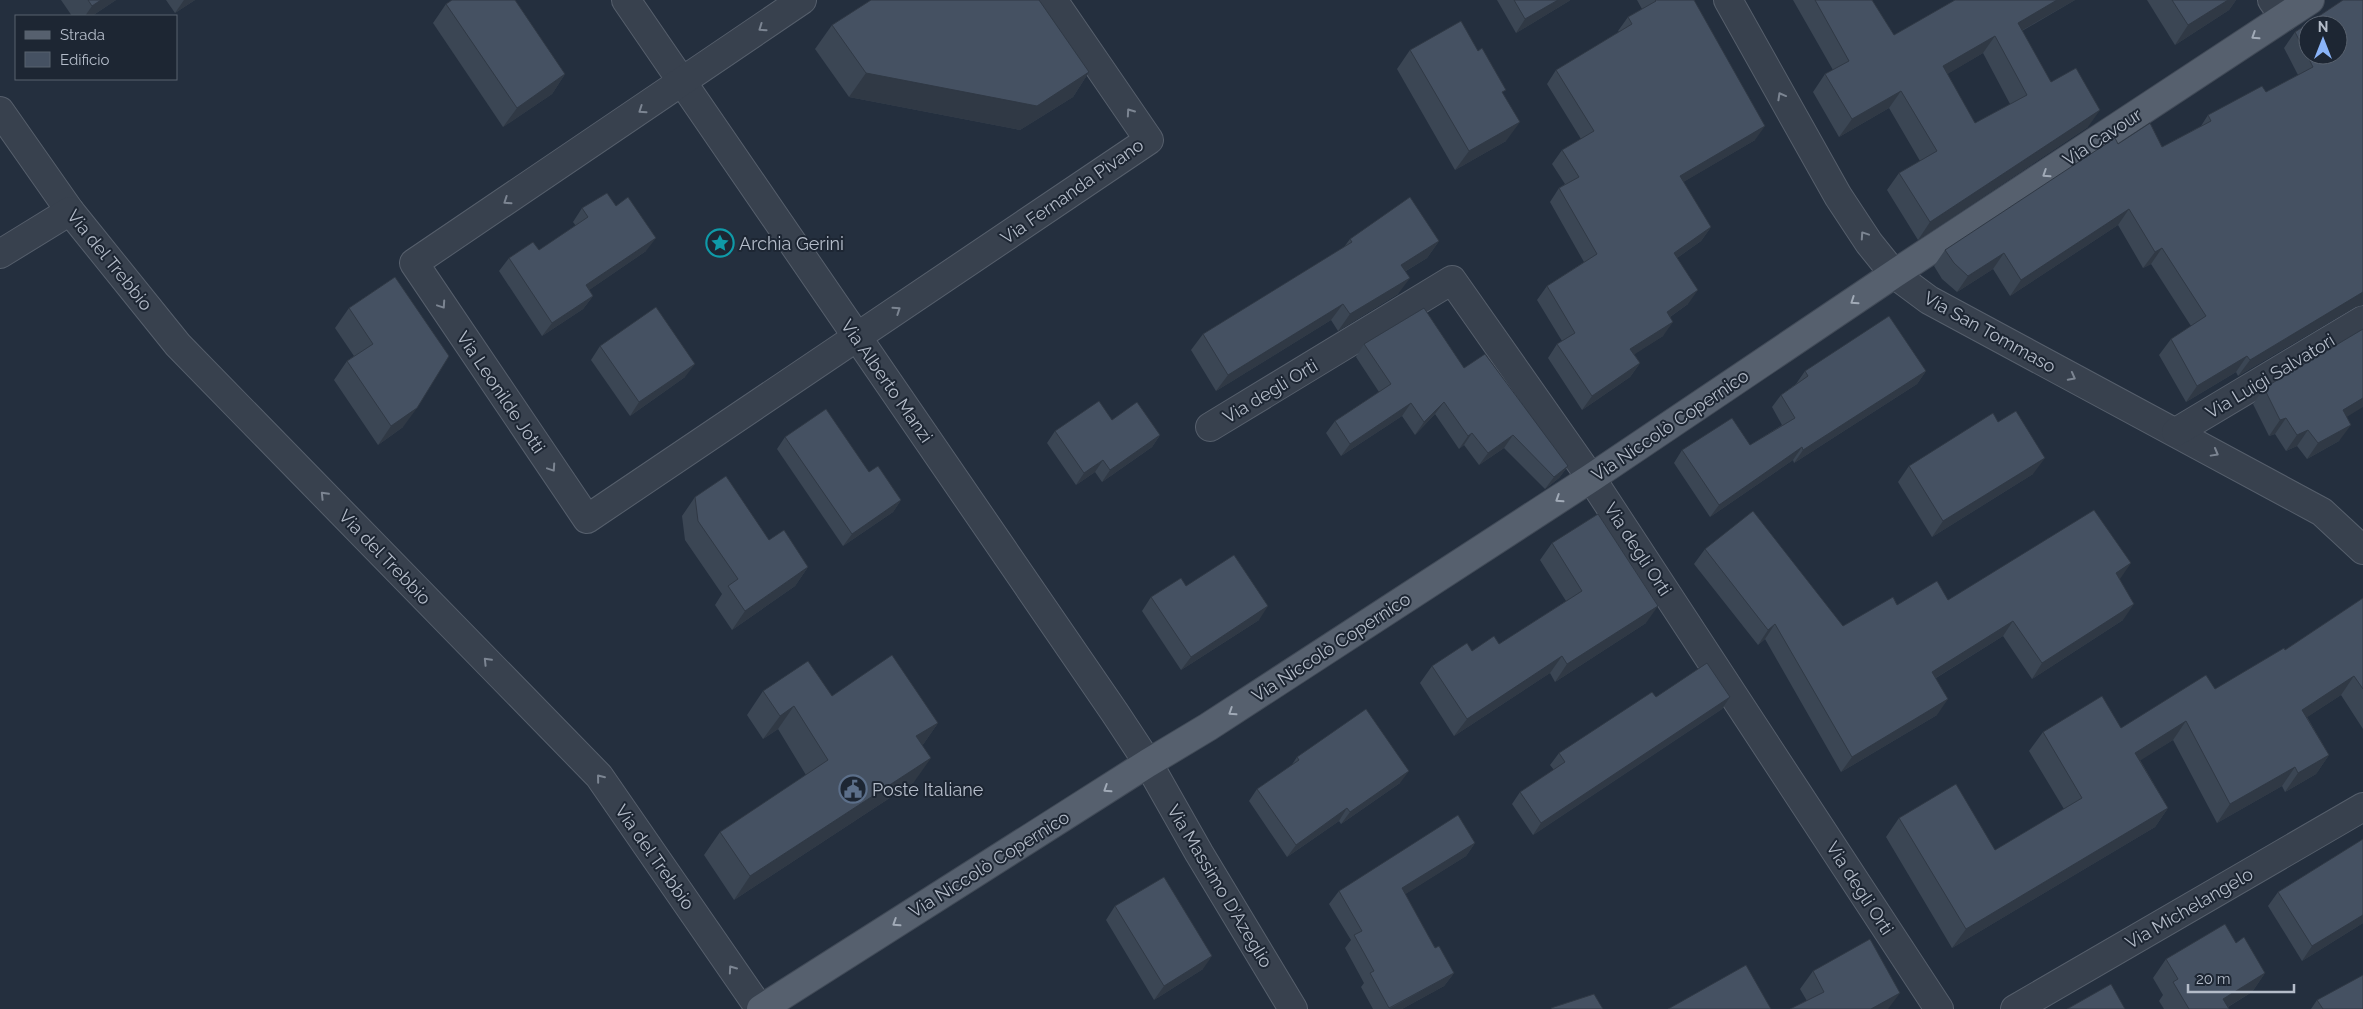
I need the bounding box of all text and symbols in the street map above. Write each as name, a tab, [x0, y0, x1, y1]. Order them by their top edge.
legend	[15, 15, 178, 80]
north arrow	[2298, 15, 2348, 65]
text: N	[2318, 19, 2328, 35]
one-way arrow	[758, 22, 768, 31]
text: Strada	[60, 26, 105, 44]
one-way arrow	[2251, 30, 2260, 39]
text: Edificio	[60, 51, 110, 69]
one-way arrow	[1778, 92, 1788, 101]
street label: Via Cavour	[2059, 103, 2146, 170]
one-way arrow	[638, 104, 648, 113]
one-way arrow	[1127, 108, 1136, 118]
street label: Via Fernanda Pivano	[997, 134, 1148, 248]
one-way arrow	[2042, 167, 2051, 177]
one-way arrow	[503, 194, 512, 204]
street label: Via del Trebbio	[63, 205, 157, 315]
place icon: Archia Gerini	[705, 228, 735, 258]
one-way arrow	[1861, 232, 1870, 241]
place label: Archia Gerini	[739, 233, 844, 254]
street label: Via San Tommaso	[1920, 287, 2060, 377]
one-way arrow	[1850, 295, 1859, 304]
one-way arrow	[436, 299, 445, 308]
one-way arrow	[891, 307, 901, 316]
street label: Via Alberto Manzi	[837, 316, 937, 446]
street label: Via Leonilde Jotti	[452, 327, 550, 457]
street label: Via Luigi Salvatori	[2202, 329, 2338, 423]
street label: Via degli Orti	[1219, 355, 1321, 427]
street label: Via Niccolò Copernico	[1588, 364, 1753, 485]
one-way arrow	[2067, 370, 2076, 380]
one-way arrow	[2210, 447, 2219, 457]
one-way arrow	[546, 462, 555, 472]
one-way arrow	[321, 492, 330, 501]
one-way arrow	[1555, 493, 1564, 502]
street label: Via degli Orti	[1600, 499, 1676, 599]
street label: Via del Trebbio	[335, 505, 436, 609]
street label: Via Niccolò Copernico	[1248, 588, 1414, 706]
one-way arrow	[484, 658, 493, 667]
one-way arrow	[1228, 706, 1238, 715]
public building icon: Poste Italiane	[838, 774, 868, 804]
one-way arrow	[597, 775, 605, 784]
place label: Poste Italiane	[872, 779, 984, 800]
one-way arrow	[1103, 783, 1113, 792]
street label: Via del Trebbio	[611, 800, 699, 914]
street label: Via Massimo D'Azeglio	[1163, 801, 1277, 972]
street label: Via Niccolò Copernico	[905, 806, 1073, 922]
street label: Via degli Orti	[1822, 838, 1898, 938]
street label: Via Michelangelo	[2122, 863, 2257, 953]
one-way arrow	[893, 917, 902, 927]
scale bar	[2188, 962, 2294, 994]
one-way arrow	[729, 965, 738, 975]
text: 20 m	[2196, 970, 2231, 988]

